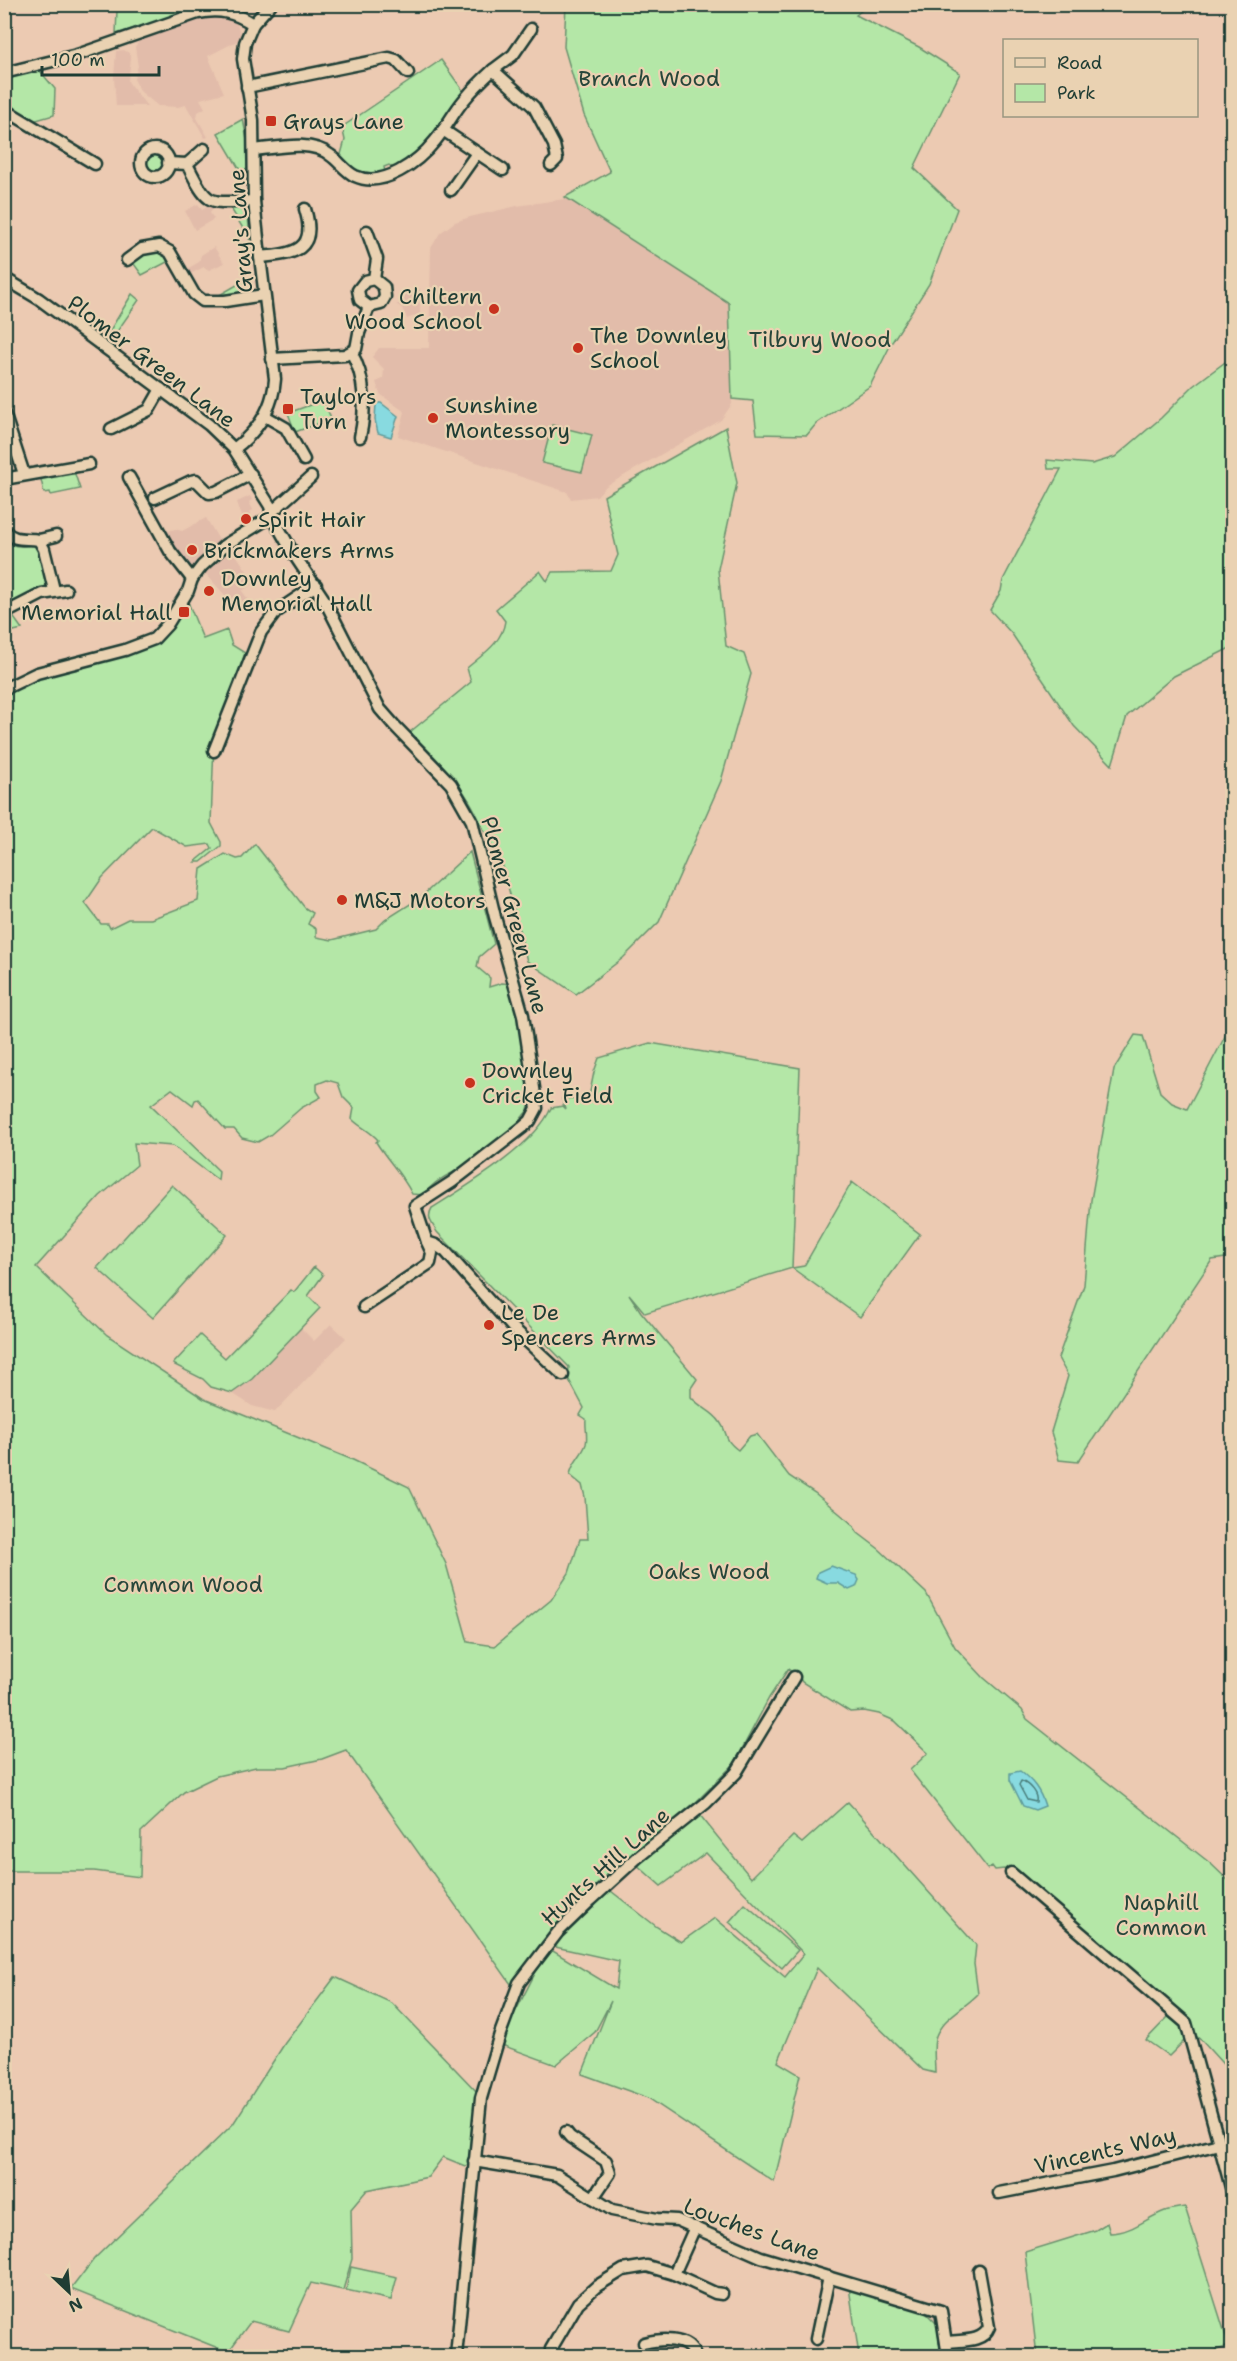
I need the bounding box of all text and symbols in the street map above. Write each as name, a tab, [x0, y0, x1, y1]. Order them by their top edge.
scale bar	[42, 39, 159, 77]
legend	[1003, 39, 1198, 117]
text: 100 m	[51, 48, 105, 72]
text: Road	[1057, 51, 1102, 75]
park label: Branch Wood	[578, 64, 720, 93]
text: Park	[1057, 81, 1096, 105]
place label: Grays Lane	[283, 107, 404, 136]
marker: Grays Lane	[264, 114, 278, 128]
street label: Gray's Lane	[222, 168, 259, 294]
place label: Chiltern Wood School	[344, 282, 482, 336]
street label: Plomer Green Lane	[62, 289, 242, 434]
marker: Chiltern Wood School	[487, 302, 501, 316]
place label: The Downley School	[590, 321, 727, 375]
park label: Tilbury Wood	[749, 325, 891, 354]
marker: The Downley School	[571, 341, 585, 355]
place label: Taylors Turn	[300, 382, 377, 436]
place label: Sunshine Montessory	[445, 391, 570, 445]
marker: Taylors Turn	[281, 402, 295, 416]
marker: Sunshine Montessory	[426, 411, 440, 425]
place label: Spirit Hair	[258, 505, 366, 534]
marker: Spirit Hair	[239, 512, 253, 526]
place label: Brickmakers Arms	[204, 536, 395, 565]
marker: Brickmakers Arms	[185, 543, 199, 557]
place label: Downley Memorial Hall	[221, 564, 372, 618]
marker: Downley Memorial Hall	[202, 584, 216, 598]
place label: Memorial Hall	[21, 598, 172, 627]
marker: Memorial Hall	[177, 605, 191, 619]
street label: Plomer Green Lane	[474, 813, 555, 1017]
place label: M&J Motors	[354, 886, 486, 915]
marker: M&J Motors	[335, 893, 349, 907]
place label: Downley Cricket Field	[482, 1056, 613, 1110]
marker: Downley Cricket Field	[463, 1076, 477, 1090]
place label: Le De Spencers Arms	[501, 1298, 656, 1352]
marker: Le De Spencers Arms	[482, 1318, 496, 1332]
park label: Oaks Wood	[649, 1557, 770, 1586]
park label: Common Wood	[103, 1570, 263, 1599]
street label: Hunts Hill Lane	[535, 1801, 676, 1932]
park label: Naphill Common	[1116, 1888, 1206, 1942]
street label: Vincents Way	[1031, 2120, 1179, 2181]
street label: Louches Lane	[679, 2191, 824, 2268]
north arrow	[39, 2262, 99, 2322]
text: N	[65, 2293, 86, 2317]

